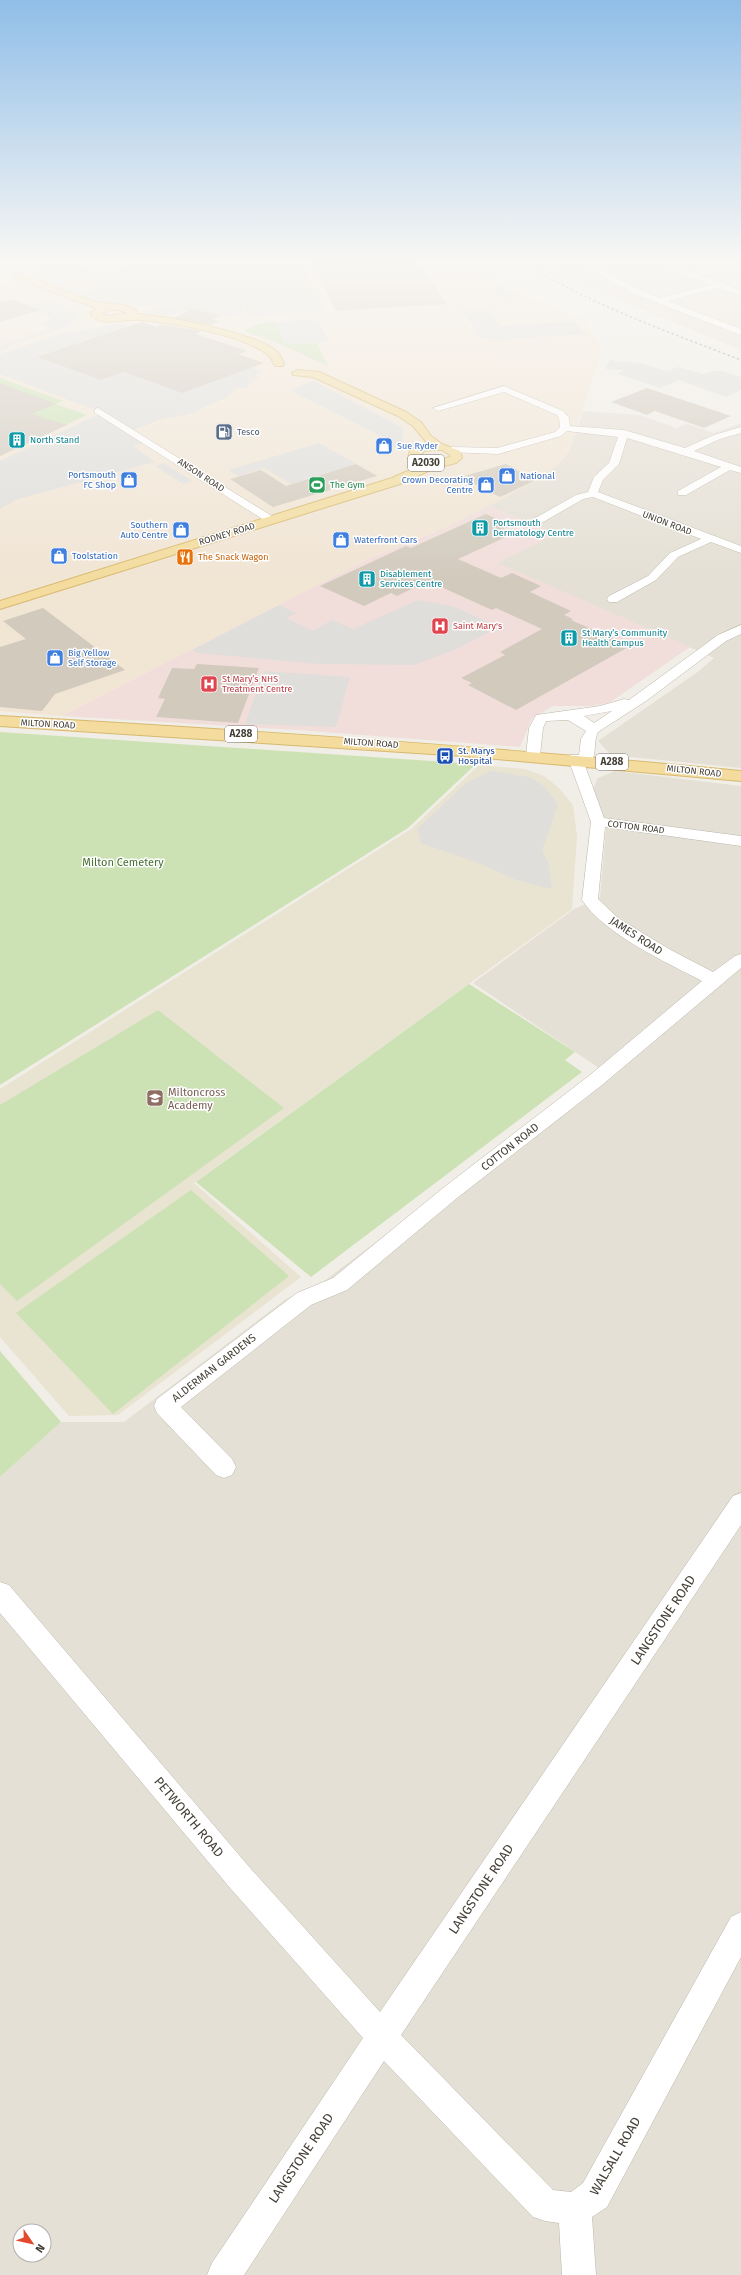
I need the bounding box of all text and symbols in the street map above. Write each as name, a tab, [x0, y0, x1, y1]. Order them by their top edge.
fuel station icon: Tesco	[214, 422, 234, 442]
place label: Tesco	[237, 427, 260, 437]
building icon: North Stand	[7, 430, 27, 450]
place label: North Stand	[30, 435, 79, 445]
shop icon: Sue Ryder	[374, 436, 394, 456]
place label: Sue Ryder	[397, 441, 439, 451]
road number: A2030	[408, 455, 444, 471]
street label: ANSON ROAD	[176, 456, 226, 494]
shop icon: National	[497, 466, 517, 486]
place label: Portsmouth FC Shop	[68, 470, 116, 490]
shop icon: Portsmouth FC Shop	[119, 470, 139, 490]
place label: National	[520, 471, 555, 481]
sports icon: The Gym	[307, 475, 327, 495]
place label: Crown Decorating Centre	[402, 475, 473, 495]
shop icon: Crown Decorating Centre	[476, 475, 496, 495]
place label: The Gym	[330, 480, 365, 490]
street label: UNION ROAD	[641, 509, 693, 537]
building icon: Portsmouth Dermatology Centre	[470, 518, 490, 538]
place label: Portsmouth Dermatology Centre	[493, 518, 574, 538]
place label: Southern Auto Centre	[120, 520, 168, 540]
shop icon: Southern Auto Centre	[171, 520, 191, 540]
street label: RODNEY ROAD	[198, 521, 256, 547]
shop icon: Waterfront Cars	[331, 530, 351, 550]
place label: Waterfront Cars	[354, 535, 417, 545]
shop icon: Toolstation	[49, 546, 69, 566]
restaurant icon: The Snack Wagon	[175, 547, 195, 567]
place label: Toolstation	[72, 551, 118, 561]
place label: The Snack Wagon	[198, 552, 269, 562]
building icon: Disablement Services Centre	[357, 569, 377, 589]
place label: Disablement Services Centre	[380, 569, 442, 589]
hospital icon: Saint Mary's	[430, 616, 450, 636]
place label: Saint Mary's	[453, 621, 502, 631]
building icon: St Mary’s Community Health Campus	[559, 628, 579, 648]
place label: St Mary’s Community Health Campus	[582, 628, 668, 648]
shop icon: Big Yellow Self Storage	[45, 648, 65, 668]
place label: Big Yellow Self Storage	[68, 648, 117, 668]
hospital icon: St Mary’s NHS Treatment Centre	[199, 674, 219, 694]
place label: St Mary’s NHS Treatment Centre	[222, 674, 293, 694]
street label: MILTON ROAD	[20, 718, 76, 730]
road number: A288	[225, 726, 257, 742]
street label: MILTON ROAD	[343, 736, 399, 750]
bus stop icon: St. Marys Hospital	[435, 746, 455, 766]
place label: St. Marys Hospital	[458, 746, 495, 766]
road number: A288	[596, 754, 628, 770]
street label: MILTON ROAD	[666, 763, 722, 779]
street label: COTTON ROAD	[607, 819, 665, 835]
park label: Milton Cemetery	[82, 856, 164, 869]
street label: JAMES ROAD	[607, 914, 665, 958]
place label: Miltoncross Academy	[168, 1086, 225, 1112]
school or university icon: Miltoncross Academy	[145, 1088, 165, 1108]
street label: COTTON ROAD	[479, 1120, 541, 1174]
street label: ALDERMAN GARDENS	[169, 1331, 259, 1405]
street label: LANGSTONE ROAD	[627, 1572, 699, 1668]
street label: PETWORTH ROAD	[151, 1774, 227, 1860]
street label: LANGSTONE ROAD	[445, 1841, 517, 1937]
street label: LANGSTONE ROAD	[265, 2110, 337, 2206]
street label: WALSALL ROAD	[587, 2114, 643, 2198]
north arrow	[12, 2223, 52, 2263]
text: N	[32, 2242, 47, 2255]

